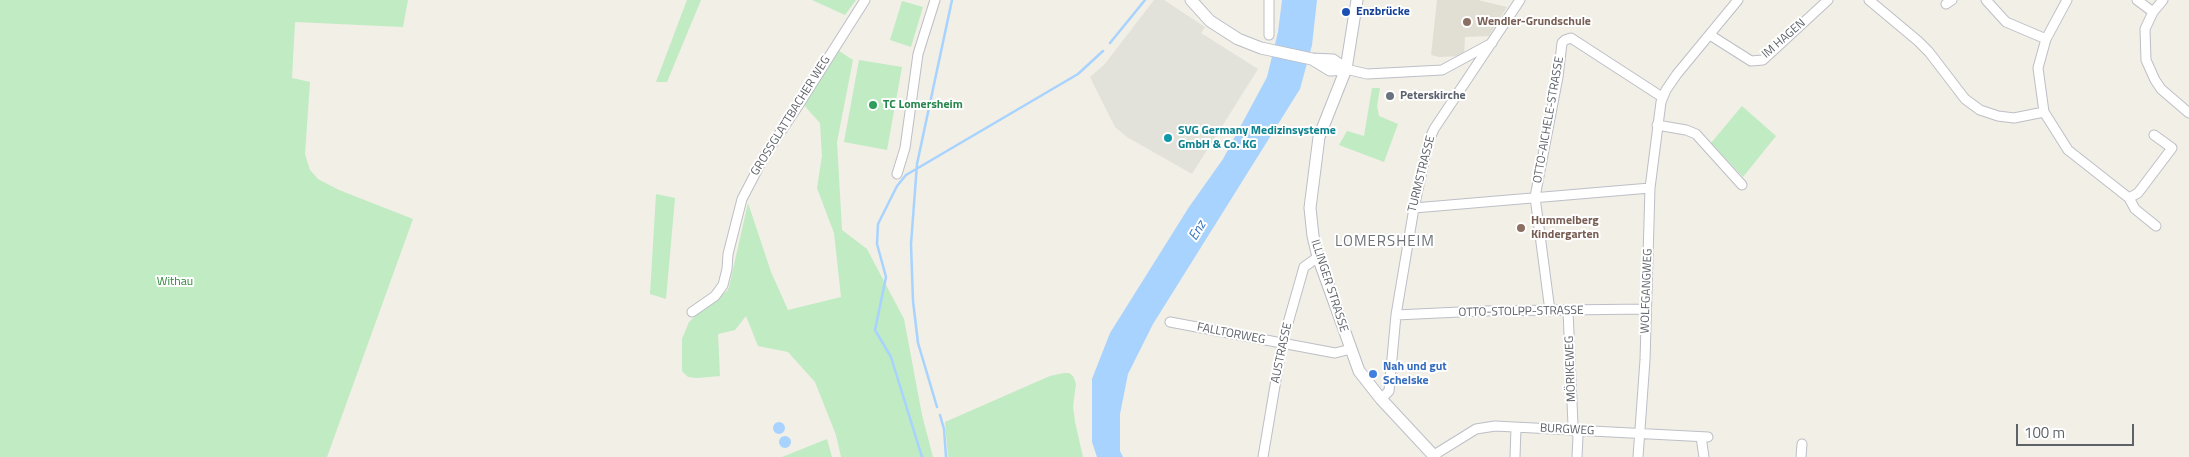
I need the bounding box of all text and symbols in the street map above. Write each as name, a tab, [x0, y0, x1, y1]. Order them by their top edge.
place label: Enzbrücke	[1356, 5, 1410, 19]
marker: Enzbrücke	[1340, 6, 1352, 18]
place label: Wendler-Grundschule	[1477, 15, 1591, 29]
marker: Wendler-Grundschule	[1461, 16, 1473, 28]
street label: IM HAGEN	[1759, 16, 1809, 62]
street label: GROSSGLATTBACHER WEG	[748, 54, 834, 178]
street label: OTTO-AICHELE-STRASSE	[1531, 56, 1567, 184]
place label: Peterskirche	[1400, 89, 1466, 103]
marker: Peterskirche	[1384, 90, 1396, 102]
place label: TC Lomersheim	[883, 98, 963, 112]
marker: TC Lomersheim	[867, 99, 879, 111]
place label: SVG Germany Medizinsysteme GmbH & Co. KG	[1178, 124, 1336, 152]
marker: SVG Germany Medizinsysteme GmbH & Co. KG	[1162, 132, 1174, 144]
street label: TURMSTRASSE	[1406, 134, 1438, 214]
place label: Hummelberg Kindergarten	[1531, 214, 1599, 242]
water label: Enz	[1186, 218, 1210, 244]
marker: Hummelberg Kindergarten	[1515, 222, 1527, 234]
district label: LOMERSHEIM	[1334, 233, 1436, 251]
street label: ILLINGER STRASSE	[1307, 238, 1351, 334]
street label: WOLFGANGWEG	[1638, 248, 1656, 334]
park label: Withau	[157, 275, 193, 289]
street label: OTTO-STOLPP-STRASSE	[1458, 304, 1584, 320]
street label: FALLTORWEG	[1196, 320, 1266, 348]
street label: AUSTRASSE	[1269, 321, 1295, 385]
street label: MÖRIKEWEG	[1563, 336, 1579, 402]
place label: Nah und gut Schelske	[1383, 360, 1447, 388]
marker: Nah und gut Schelske	[1367, 368, 1379, 380]
scale bar	[2019, 414, 2136, 446]
street label: BURGWEG	[1539, 421, 1595, 439]
text: 100 m	[2024, 421, 2065, 444]

